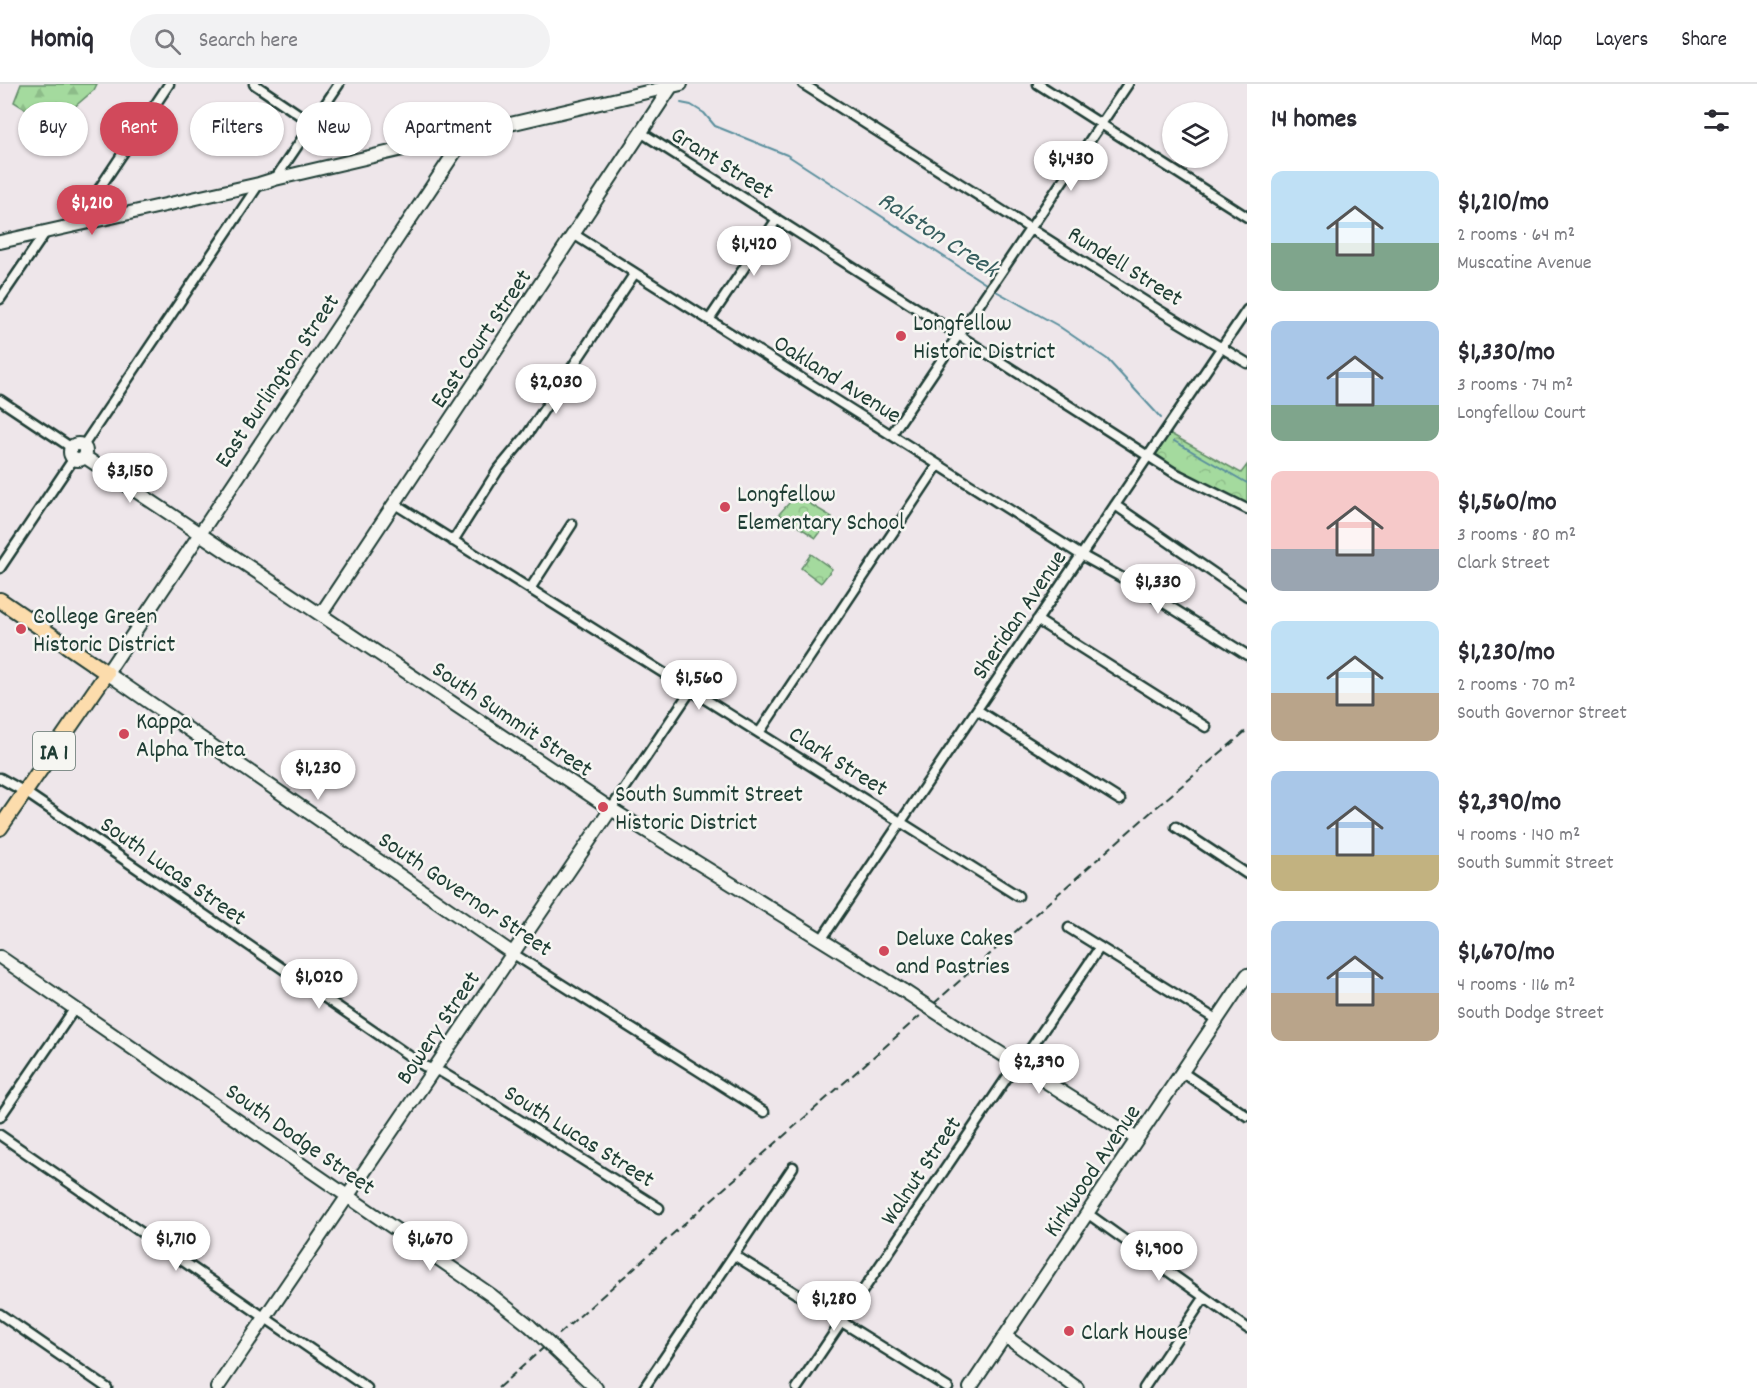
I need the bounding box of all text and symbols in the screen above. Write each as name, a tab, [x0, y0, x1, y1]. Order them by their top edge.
search box	[130, 14, 550, 68]
text: Homiq	[30, 21, 94, 61]
icon: search	[151, 25, 184, 58]
text: Search here	[199, 26, 298, 57]
text: Map	[1531, 26, 1562, 56]
text: Layers	[1595, 26, 1648, 56]
text: Share	[1681, 26, 1727, 56]
chip: Buy	[18, 102, 88, 156]
chip: Rent	[100, 102, 178, 156]
chip: Filters	[190, 102, 284, 156]
chip: New	[296, 102, 371, 156]
chip: Apartment	[383, 102, 513, 156]
map controls	[1162, 102, 1228, 168]
button: layers	[1162, 102, 1228, 168]
text: 14 homes	[1271, 102, 1357, 139]
icon: filters	[1700, 104, 1733, 137]
street label: Grant Street	[663, 119, 780, 210]
pin: $1,430	[1022, 141, 1120, 192]
text: $1,430	[1048, 146, 1094, 174]
water label: Ralston Creek	[870, 183, 1007, 290]
pin: $1,210	[43, 185, 141, 236]
text: $1,210/mo	[1457, 185, 1549, 222]
text: $1,210	[71, 190, 113, 218]
icon: home	[1319, 195, 1391, 267]
street label: Rundell Street	[1060, 219, 1189, 317]
text: 2 rooms · 64 m²	[1457, 222, 1575, 250]
pin: $1,420	[705, 226, 803, 277]
text: $1,420	[731, 231, 777, 259]
text: Muscatine Avenue	[1457, 250, 1592, 278]
street label: East Court Street	[423, 263, 542, 416]
street label: East Burlington Street	[208, 288, 350, 475]
place label: Longfellow Historic District	[913, 308, 1055, 370]
street label: Oakland Avenue	[766, 328, 907, 433]
marker: Longfellow Historic District	[894, 329, 908, 343]
text: $1,330/mo	[1457, 335, 1555, 372]
icon: home	[1319, 345, 1391, 417]
pin: $2,030	[507, 364, 605, 415]
text: $2,030	[529, 369, 583, 397]
text: 3 rooms · 74 m²	[1457, 372, 1573, 400]
text: Longfellow Court	[1457, 400, 1586, 428]
pin: $3,150	[81, 453, 179, 504]
text: $3,150	[106, 458, 154, 486]
place label: Longfellow Elementary School	[737, 479, 905, 541]
text: $1,560/mo	[1457, 485, 1557, 522]
icon: home	[1319, 495, 1391, 567]
marker: Longfellow Elementary School	[718, 500, 732, 514]
text: 3 rooms · 80 m²	[1457, 522, 1576, 550]
street label: Sheridan Avenue	[964, 544, 1077, 687]
text: Clark Street	[1457, 550, 1550, 578]
pin: $1,330	[1109, 564, 1207, 615]
text: $1,330	[1135, 569, 1181, 597]
place label: College Green Historic District	[33, 601, 175, 663]
marker: College Green Historic District	[14, 622, 28, 636]
text: $1,230/mo	[1457, 635, 1555, 672]
icon: home	[1319, 645, 1391, 717]
street label: South Summit Street	[424, 654, 599, 787]
pin: $1,560	[650, 660, 748, 711]
text: $1,560	[675, 665, 723, 693]
text: 2 rooms · 70 m²	[1457, 672, 1576, 700]
text: South Governor Street	[1457, 700, 1627, 728]
place label: Kappa Alpha Theta	[136, 706, 246, 768]
street label: Clark Street	[781, 719, 894, 807]
marker: Kappa Alpha Theta	[117, 727, 131, 741]
road number: IA 1	[33, 732, 75, 770]
pin: $1,230	[269, 750, 367, 801]
text: $1,230	[295, 755, 341, 783]
place label: South Summit Street Historic District	[615, 779, 803, 841]
text: $2,390/mo	[1457, 785, 1561, 822]
icon: home	[1319, 795, 1391, 867]
marker: South Summit Street Historic District	[596, 800, 610, 814]
street label: South Lucas Street	[92, 809, 253, 936]
text: 4 rooms · 140 m²	[1457, 822, 1580, 850]
street label: South Governor Street	[370, 824, 558, 967]
text: South Summit Street	[1457, 850, 1614, 878]
place label: Deluxe Cakes and Pastries	[896, 923, 1014, 985]
text: $1,670/mo	[1457, 935, 1555, 972]
marker: Deluxe Cakes and Pastries	[877, 944, 891, 958]
icon: home	[1319, 945, 1391, 1017]
pin: $1,020	[270, 959, 368, 1010]
text: $1,020	[295, 964, 343, 992]
street label: Bowery Street	[389, 965, 490, 1092]
text: 4 rooms · 116 m²	[1457, 972, 1575, 1000]
text: South Dodge Street	[1457, 1000, 1604, 1028]
pin: $2,390	[990, 1044, 1088, 1095]
text: $2,390	[1013, 1049, 1065, 1077]
street label: South Dodge Street	[217, 1076, 381, 1205]
street label: South Lucas Street	[496, 1078, 660, 1198]
street label: Kirkwood Avenue	[1036, 1099, 1150, 1245]
street label: Walnut Street	[873, 1110, 972, 1233]
pin: $1,710	[127, 1221, 225, 1272]
pin: $1,670	[381, 1221, 479, 1272]
text: $1,710	[155, 1226, 197, 1254]
text: $1,670	[407, 1226, 453, 1254]
pin: $1,900	[1110, 1231, 1208, 1282]
text: $1,900	[1134, 1236, 1184, 1264]
pin: $1,280	[785, 1281, 883, 1332]
text: $1,280	[811, 1286, 857, 1314]
place label: Clark House	[1081, 1317, 1188, 1351]
marker: Clark House	[1062, 1324, 1076, 1338]

